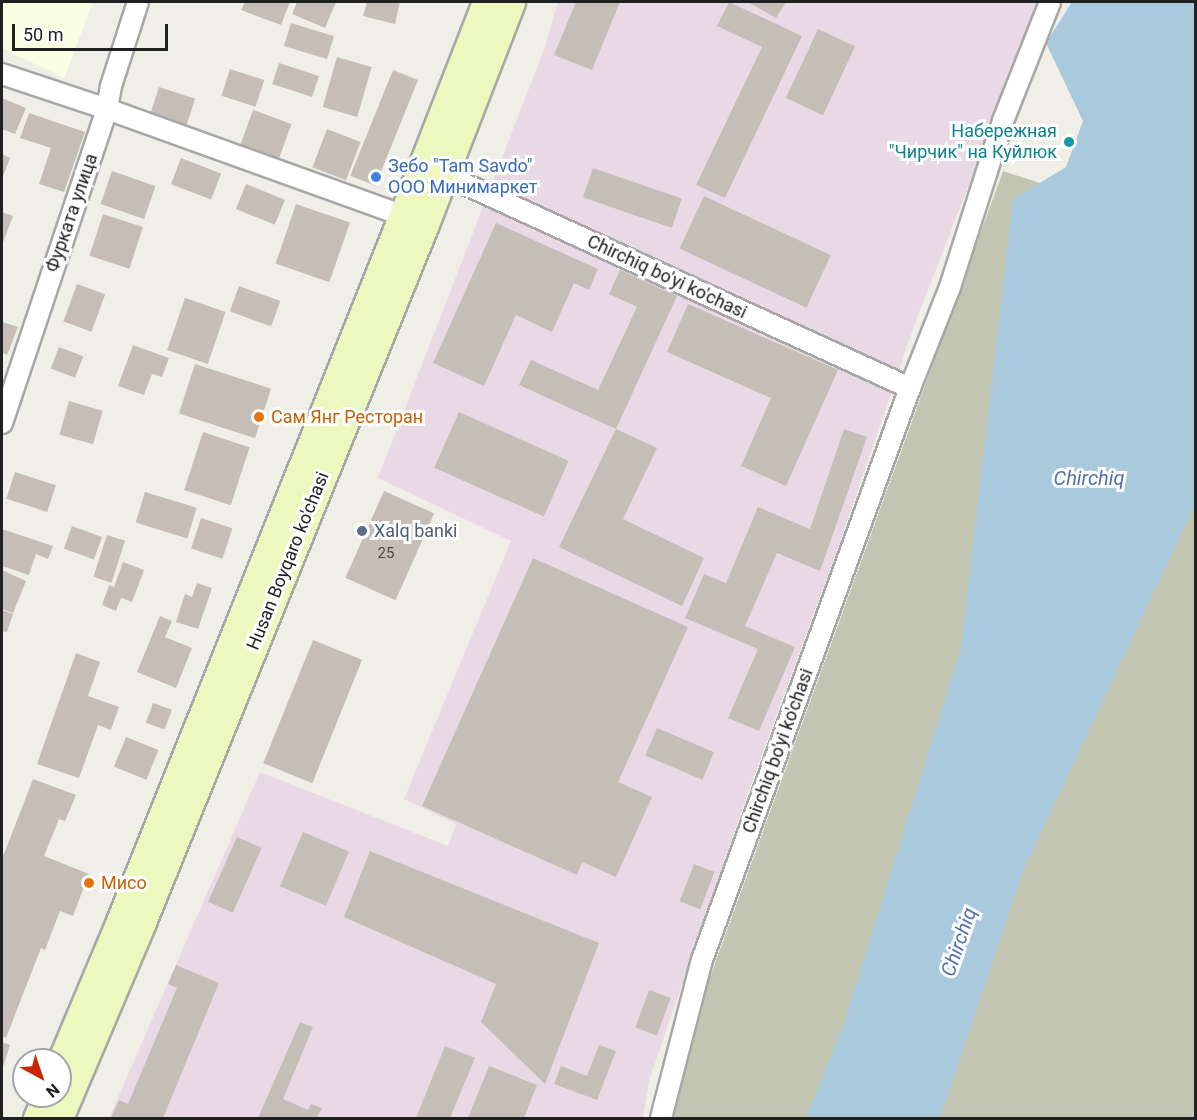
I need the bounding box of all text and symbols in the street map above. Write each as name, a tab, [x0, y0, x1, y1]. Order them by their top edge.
scale bar	[15, 12, 171, 50]
text: 50 m	[23, 24, 63, 45]
place label: Набережная "Чирчик" на Куйлюк	[889, 121, 1057, 164]
marker: Набережная "Чирчик" на Куйлюк	[1062, 135, 1076, 149]
street label: Фурката улица	[42, 151, 102, 275]
place label: Зебо "Tam Savdo" ООО Минимаркет	[388, 156, 537, 198]
marker: Зебо "Tam Savdo" ООО Минимаркет	[369, 170, 383, 184]
street label: Chirchiq bo'yi ko'chasi	[584, 231, 750, 323]
place label: Сам Янг Ресторан	[271, 406, 423, 428]
marker: Сам Янг Ресторан	[252, 410, 266, 424]
water label: Chirchiq	[1054, 466, 1124, 490]
street label: Husan Boyqaro ko'chasi	[242, 469, 334, 653]
place label: Xalq banki	[374, 520, 457, 542]
marker: Xalq banki	[355, 524, 369, 538]
house number: 25	[378, 545, 394, 563]
street label: Chirchiq bo'yi ko'chasi	[738, 666, 818, 836]
place label: Мисо	[101, 872, 147, 894]
marker: Мисо	[82, 876, 96, 890]
water label: Chirchiq	[936, 905, 982, 979]
north arrow	[12, 1048, 72, 1108]
text: N	[42, 1080, 63, 1102]

